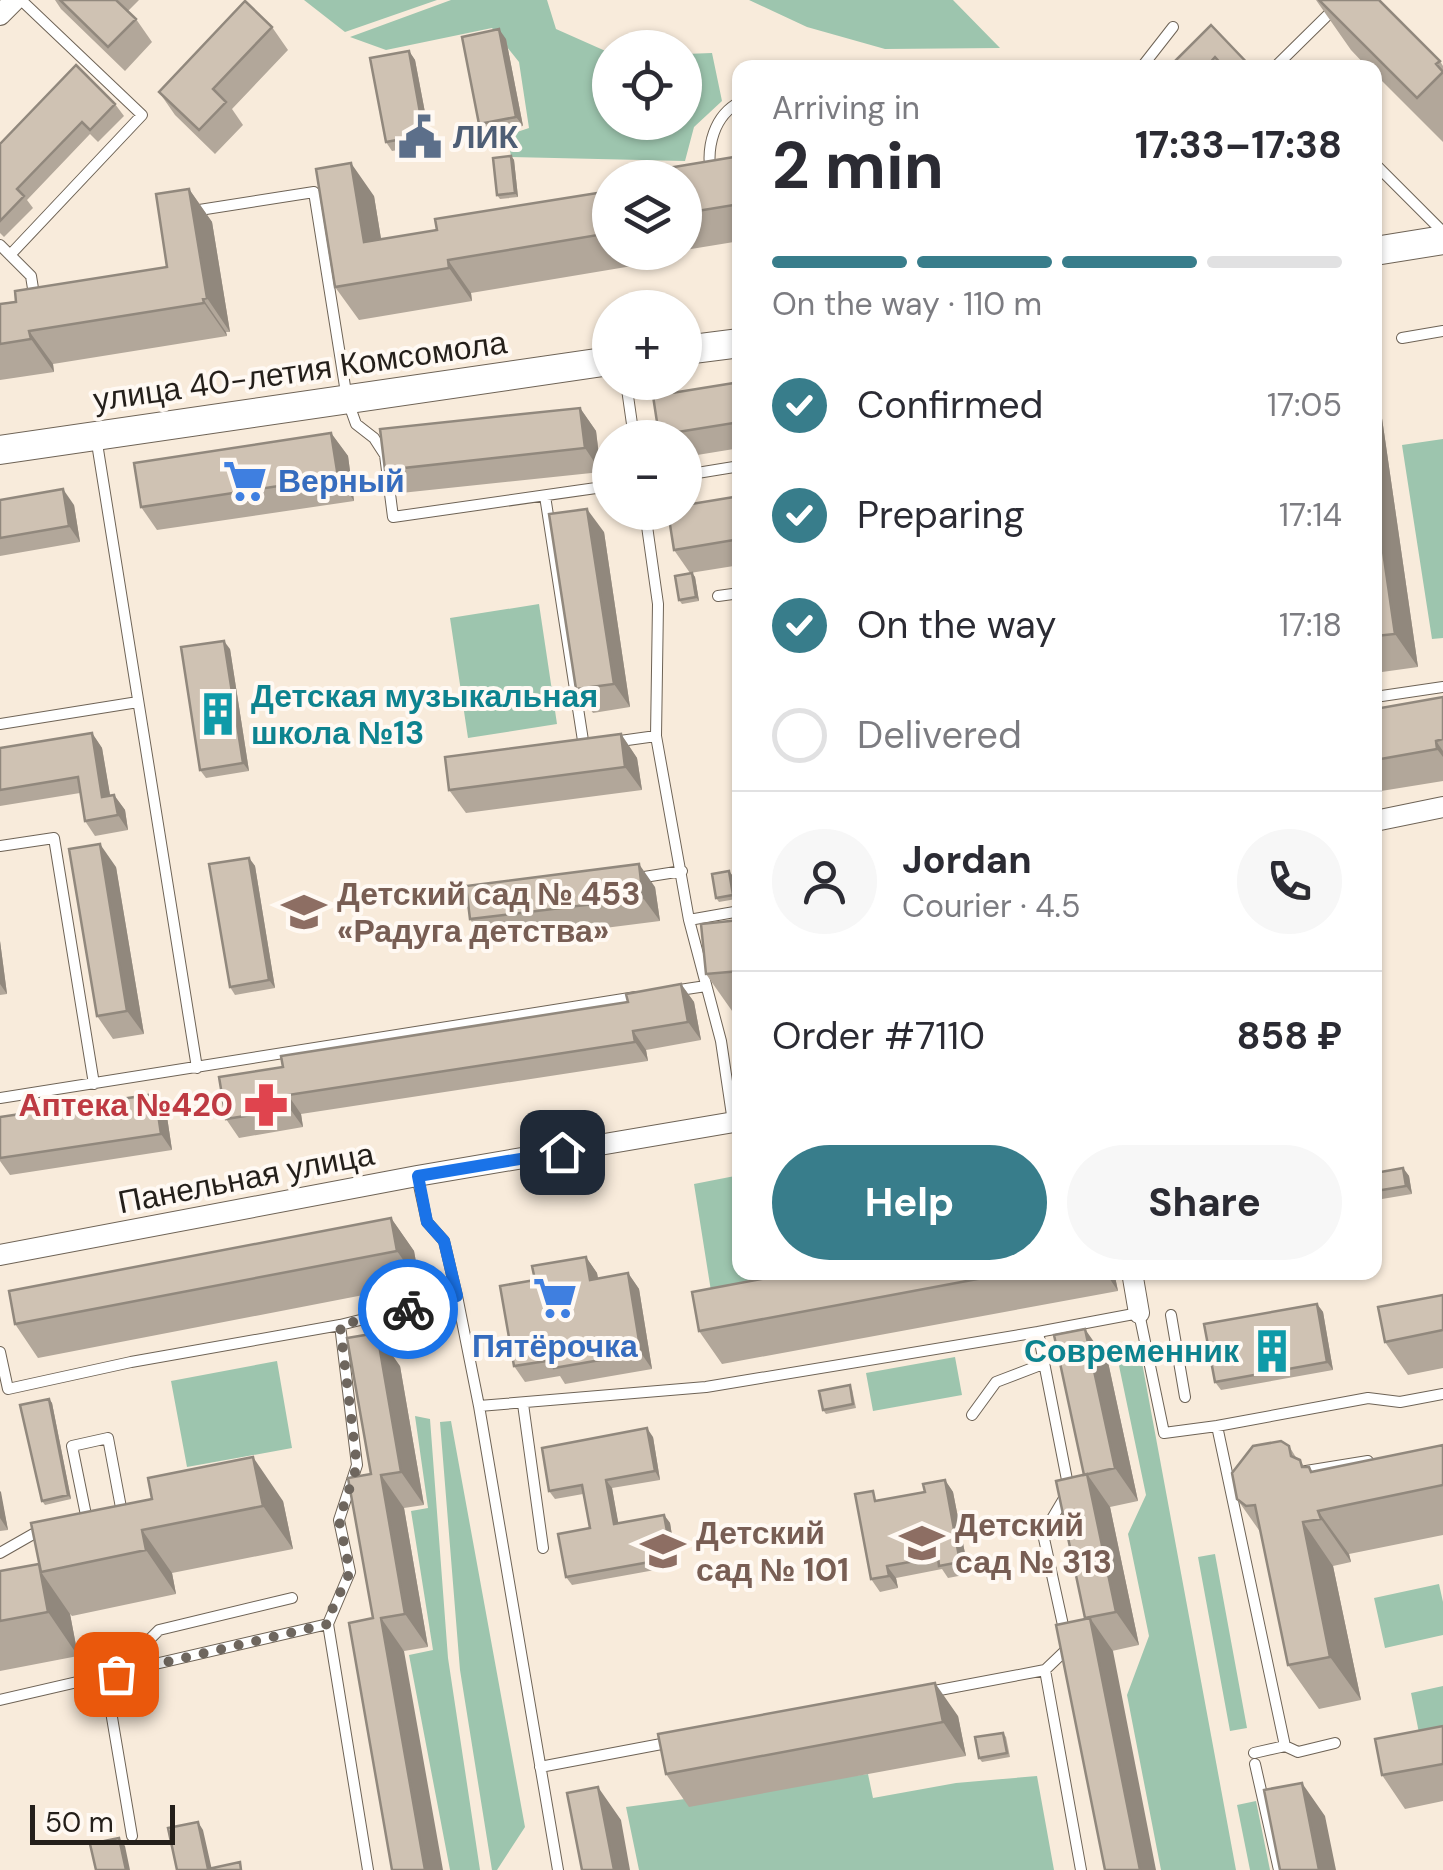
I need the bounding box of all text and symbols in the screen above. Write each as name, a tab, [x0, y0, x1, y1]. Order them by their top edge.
map controls	[592, 30, 702, 530]
button: locate	[592, 30, 702, 140]
text: Arriving in	[772, 87, 920, 129]
public building icon: ЛИК	[396, 113, 444, 161]
place label: ЛИК	[453, 116, 518, 158]
text: 17:33–17:38	[1135, 120, 1342, 170]
text: 2 min	[772, 124, 944, 208]
button: layers	[592, 160, 702, 270]
text: On the way · 110 m	[772, 283, 1042, 325]
button: +	[592, 290, 702, 400]
street label: улица 40-летия Комсомола	[91, 321, 510, 421]
icon: check	[772, 378, 827, 433]
text: Confirmed	[857, 380, 1043, 430]
text: 17:05	[1267, 384, 1342, 426]
button: −	[592, 420, 702, 530]
supermarket icon: Верный	[221, 457, 269, 505]
place label: Верный	[278, 460, 405, 502]
icon: check	[772, 488, 827, 543]
text: Preparing	[857, 490, 1025, 540]
text: 17:14	[1279, 494, 1342, 536]
icon: check	[772, 598, 827, 653]
text: On the way	[857, 600, 1056, 650]
text: 17:18	[1279, 604, 1342, 646]
place label: Детская музыкальная школа №13	[251, 675, 598, 754]
building icon: Детская музыкальная школа №13	[194, 690, 242, 738]
text: Delivered	[857, 710, 1022, 760]
button: person	[772, 829, 877, 934]
button: phone	[1237, 829, 1342, 934]
text: Jordan	[902, 835, 1032, 885]
place label: Детский сад № 453 «Радуга детства»	[337, 873, 641, 952]
text: Courier · 4.5	[902, 885, 1080, 927]
school or university icon: Детский сад № 453 «Радуга детства»	[280, 888, 328, 936]
text: Order #7110	[772, 1011, 985, 1061]
text: 858 ₽	[1236, 1011, 1342, 1061]
pharmacy icon: Аптека №420	[242, 1081, 290, 1129]
place label: Аптека №420	[18, 1084, 233, 1126]
pin	[520, 1110, 605, 1195]
icon: home	[535, 1125, 590, 1180]
street label: Панельная улица	[114, 1133, 378, 1223]
button: Help	[772, 1145, 1047, 1260]
button: Share	[1067, 1145, 1342, 1260]
courier	[358, 1259, 458, 1359]
supermarket icon: Пятёрочка	[531, 1274, 579, 1322]
icon: bike	[381, 1282, 436, 1337]
place label: Пятёрочка	[472, 1325, 638, 1367]
building icon: Современник	[1248, 1327, 1296, 1375]
place label: Современник	[1024, 1330, 1240, 1372]
place label: Детский сад № 313	[955, 1504, 1112, 1583]
place label: Детский сад № 101	[696, 1512, 849, 1591]
school or university icon: Детский сад № 313	[898, 1519, 946, 1567]
school or university icon: Детский сад № 101	[639, 1527, 687, 1575]
pin	[74, 1632, 159, 1717]
icon: bag	[89, 1647, 144, 1702]
scale bar	[30, 1800, 175, 1844]
text: 50 m	[45, 1804, 114, 1841]

